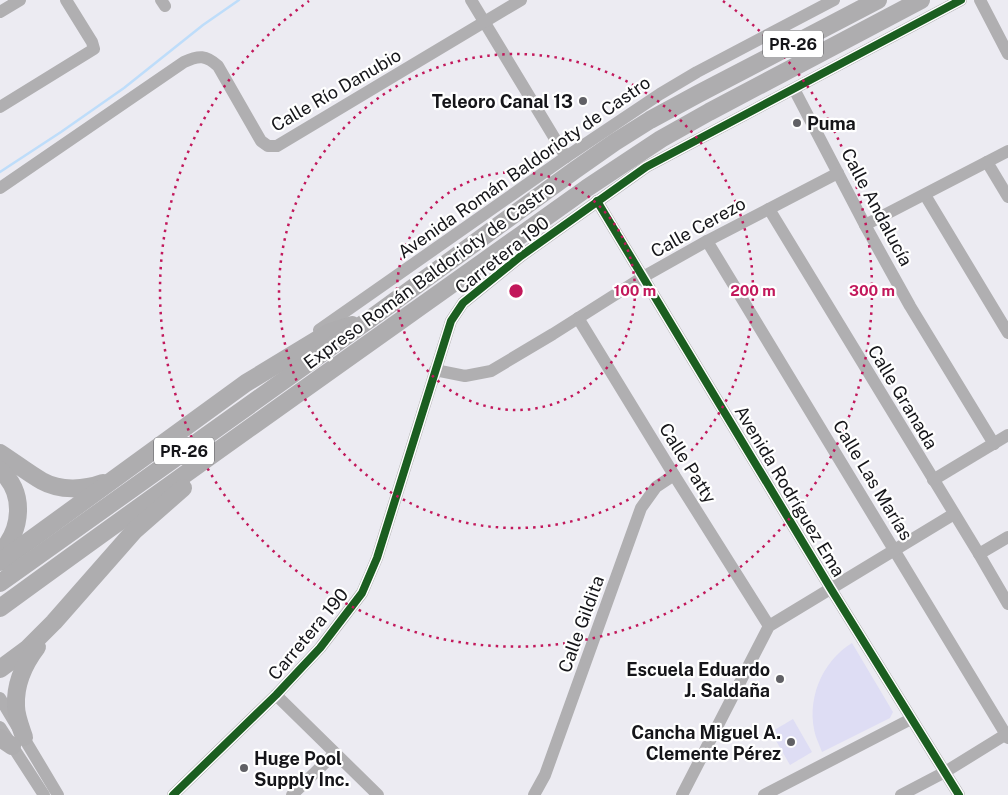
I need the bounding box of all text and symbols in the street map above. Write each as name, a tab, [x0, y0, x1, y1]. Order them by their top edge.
road number: PR-26	[763, 31, 823, 58]
street label: Calle Río Danubio	[267, 44, 405, 136]
street label: Avenida Román Baldorioty de Castro	[394, 71, 654, 263]
place label: Teleoro Canal 13	[432, 91, 573, 112]
marker: Teleoro Canal 13	[577, 95, 589, 107]
place label: Puma	[807, 113, 856, 134]
marker: Puma	[791, 117, 803, 129]
street label: Calle Andalucía	[837, 145, 917, 269]
street label: Expreso Román Baldorioty de Castro	[299, 177, 559, 373]
street label: Calle Cerezo	[647, 192, 749, 262]
street label: Carretera 190	[451, 212, 553, 298]
centre of rings	[507, 282, 525, 300]
text: 100 m	[614, 282, 656, 299]
text: 200 m	[730, 282, 776, 299]
text: 300 m	[849, 282, 895, 299]
street label: Calle Granada	[864, 341, 942, 453]
street label: Avenida Rodríguez Ema	[731, 402, 849, 580]
street label: Calle Las Marías	[829, 416, 917, 544]
street label: Calle Patty	[655, 419, 721, 507]
road number: PR-26	[154, 438, 214, 464]
street label: Calle Gildita	[554, 573, 608, 675]
street label: Carretera 190	[264, 584, 352, 684]
place label: Escuela Eduardo J. Saldaña	[626, 659, 770, 701]
marker: Escuela Eduardo J. Saldaña	[774, 673, 786, 685]
place label: Cancha Miguel A. Clemente Pérez	[631, 722, 781, 764]
marker: Cancha Miguel A. Clemente Pérez	[785, 736, 797, 748]
place label: Huge Pool Supply Inc.	[254, 748, 350, 790]
marker: Huge Pool Supply Inc.	[238, 762, 250, 774]

